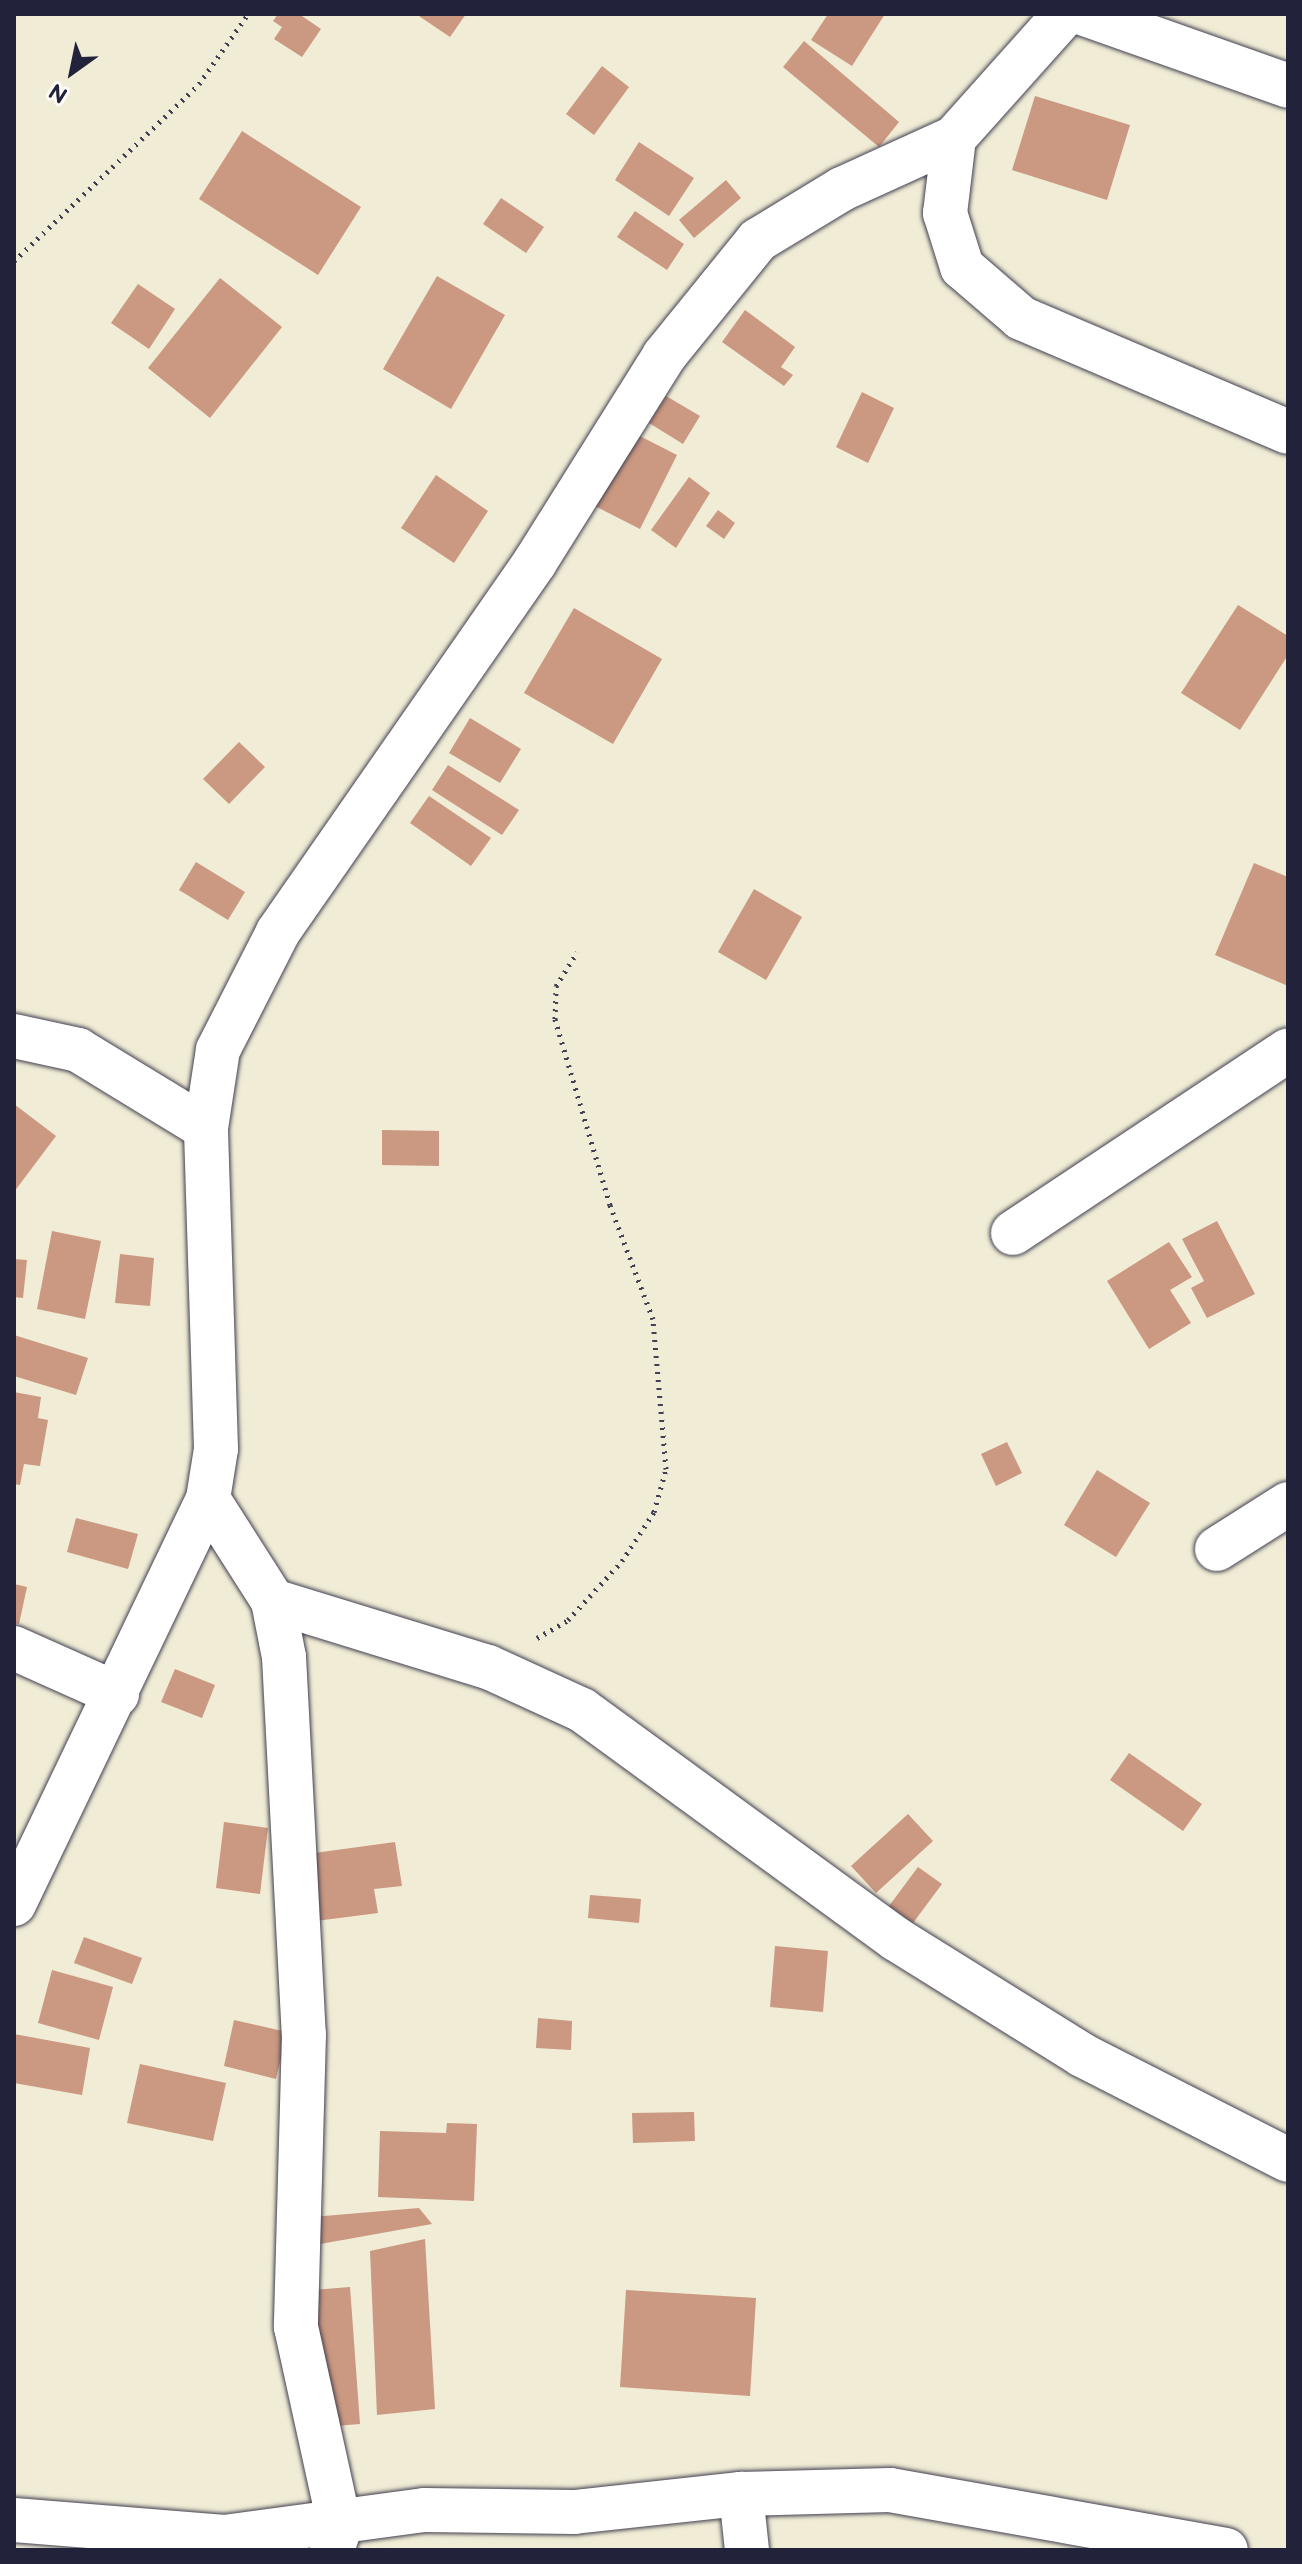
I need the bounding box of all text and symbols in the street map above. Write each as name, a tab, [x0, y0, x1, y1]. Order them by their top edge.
north arrow	[32, 32, 112, 112]
text: N	[44, 77, 73, 108]

